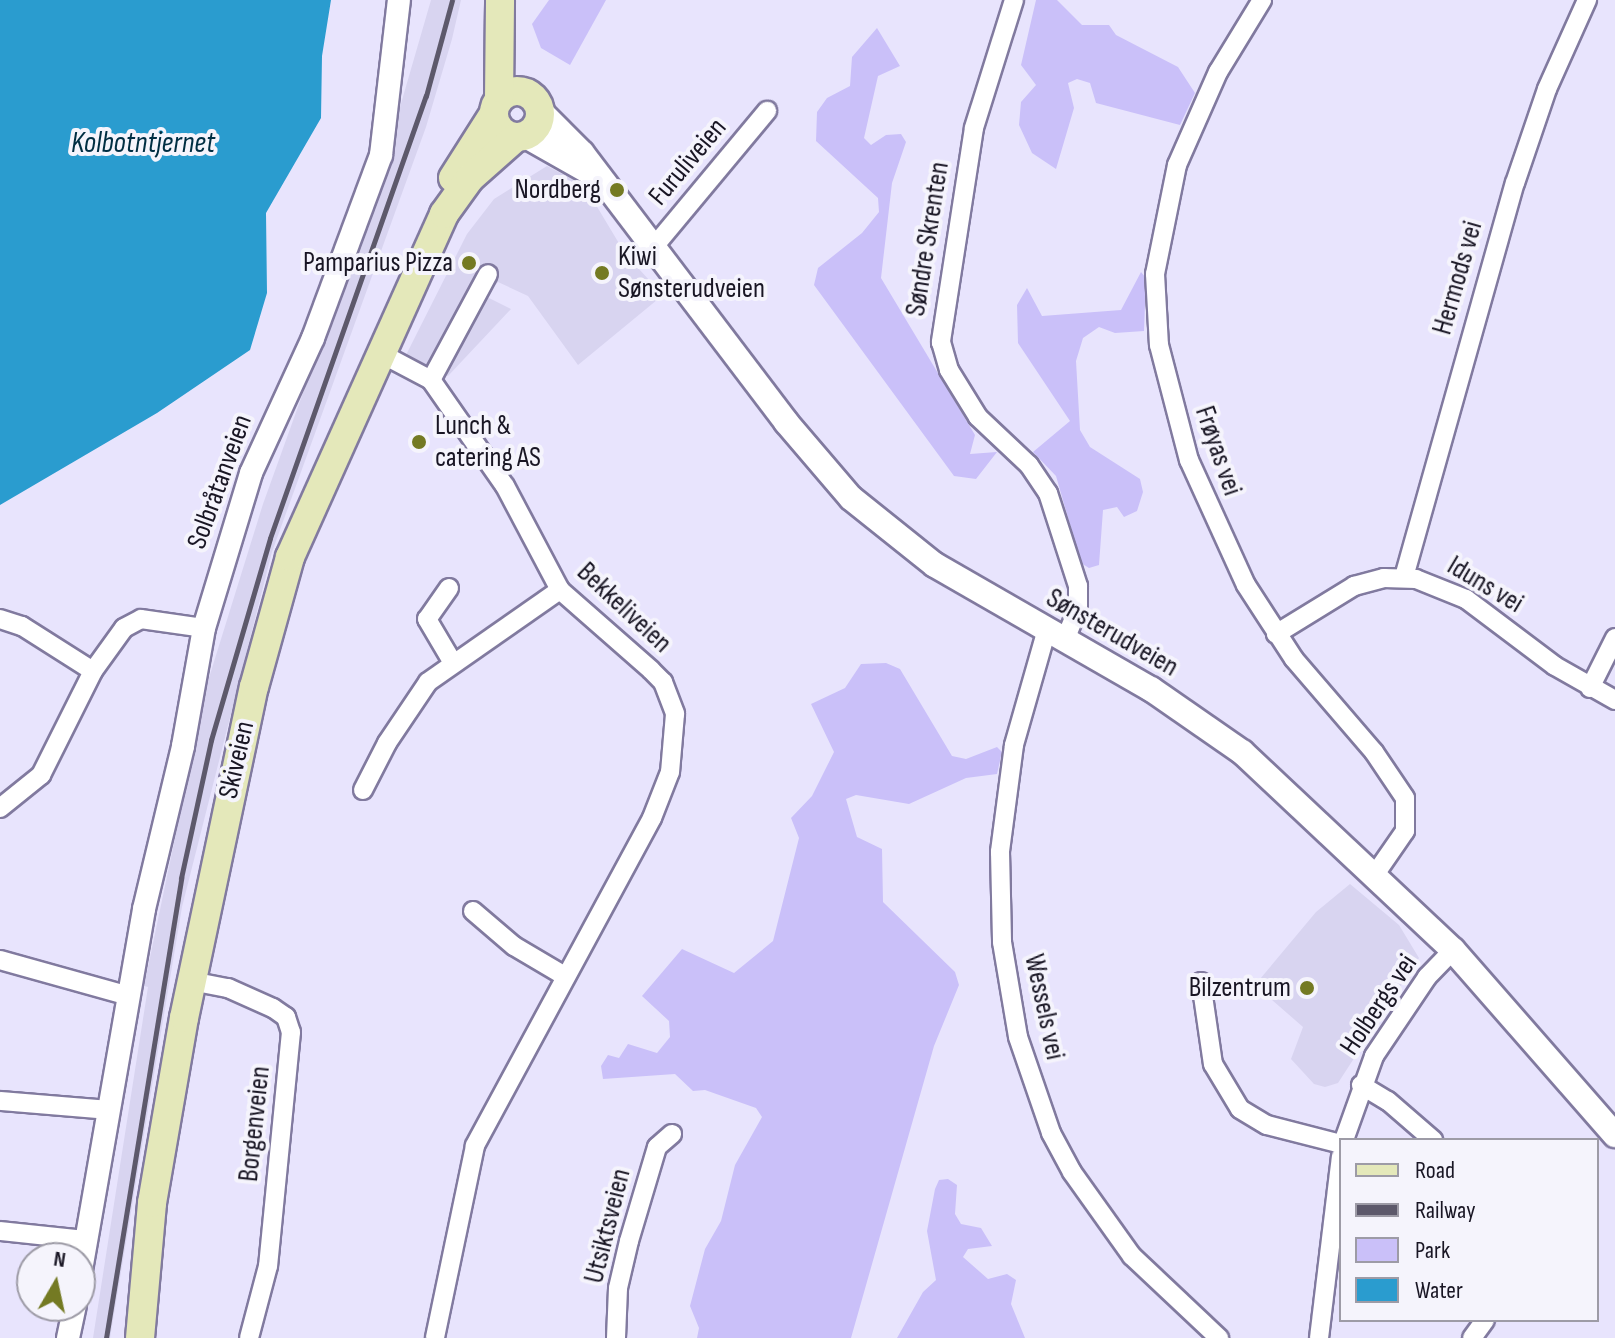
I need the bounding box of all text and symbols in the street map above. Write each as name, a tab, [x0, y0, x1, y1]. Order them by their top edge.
street label: Furuliveien	[642, 112, 734, 212]
water label: Kolbotntjernet	[71, 125, 215, 161]
street label: Søndre Skrenten	[899, 159, 957, 319]
place label: Nordberg	[515, 173, 601, 207]
marker: Nordberg	[608, 181, 626, 199]
street label: Hermods vei	[1426, 217, 1490, 339]
place label: Kiwi Sønsterudveien	[618, 240, 765, 306]
place label: Pamparius Pizza	[303, 246, 453, 280]
marker: Pamparius Pizza	[460, 254, 478, 272]
marker: Kiwi Sønsterudveien	[593, 264, 611, 282]
street label: Frøyas vei	[1187, 402, 1249, 500]
place label: Lunch & catering AS	[435, 409, 541, 475]
street label: Solbråtanveien	[180, 410, 260, 554]
marker: Lunch & catering AS	[410, 433, 428, 451]
street label: Iduns vei	[1441, 549, 1529, 621]
street label: Bekkeliveien	[570, 556, 678, 660]
street label: Sønsterudveien	[1040, 582, 1184, 684]
street label: Skiveien	[212, 718, 262, 802]
street label: Holbergs vei	[1333, 948, 1425, 1062]
street label: Wessels vei	[1016, 951, 1072, 1063]
place label: Bilzentrum	[1189, 971, 1291, 1005]
marker: Bilzentrum	[1298, 979, 1316, 997]
street label: Borgenveien	[232, 1065, 278, 1183]
legend	[1339, 1138, 1599, 1322]
text: Road	[1415, 1156, 1455, 1185]
street label: Utsiktsveien	[578, 1165, 638, 1287]
text: Railway	[1415, 1196, 1475, 1225]
text: Park	[1415, 1236, 1450, 1265]
north arrow	[16, 1242, 96, 1322]
text: N	[52, 1246, 67, 1274]
text: Water	[1415, 1276, 1463, 1305]

